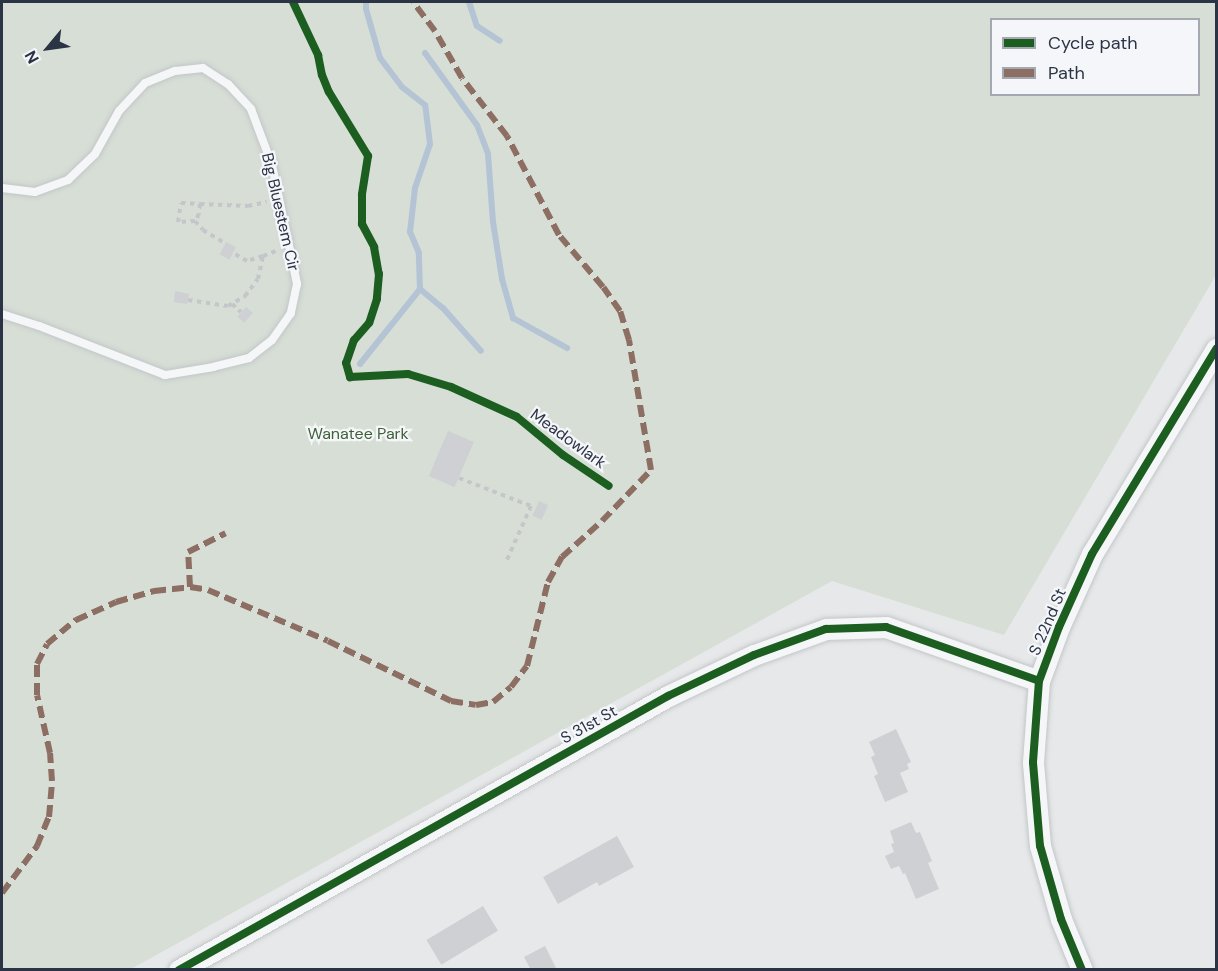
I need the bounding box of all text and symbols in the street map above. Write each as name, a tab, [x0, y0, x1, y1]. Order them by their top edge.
north arrow	[18, 18, 78, 78]
legend	[990, 18, 1200, 96]
text: Cycle path	[1048, 31, 1138, 55]
text: N	[20, 47, 44, 67]
text: Path	[1048, 61, 1085, 85]
street label: Big Bluestem Cir	[257, 151, 303, 273]
street label: Meadowlark	[526, 405, 610, 473]
park label: Wanatee Park	[307, 424, 409, 444]
street label: S 22nd St	[1025, 586, 1071, 658]
street label: S 31st St	[557, 702, 621, 748]

